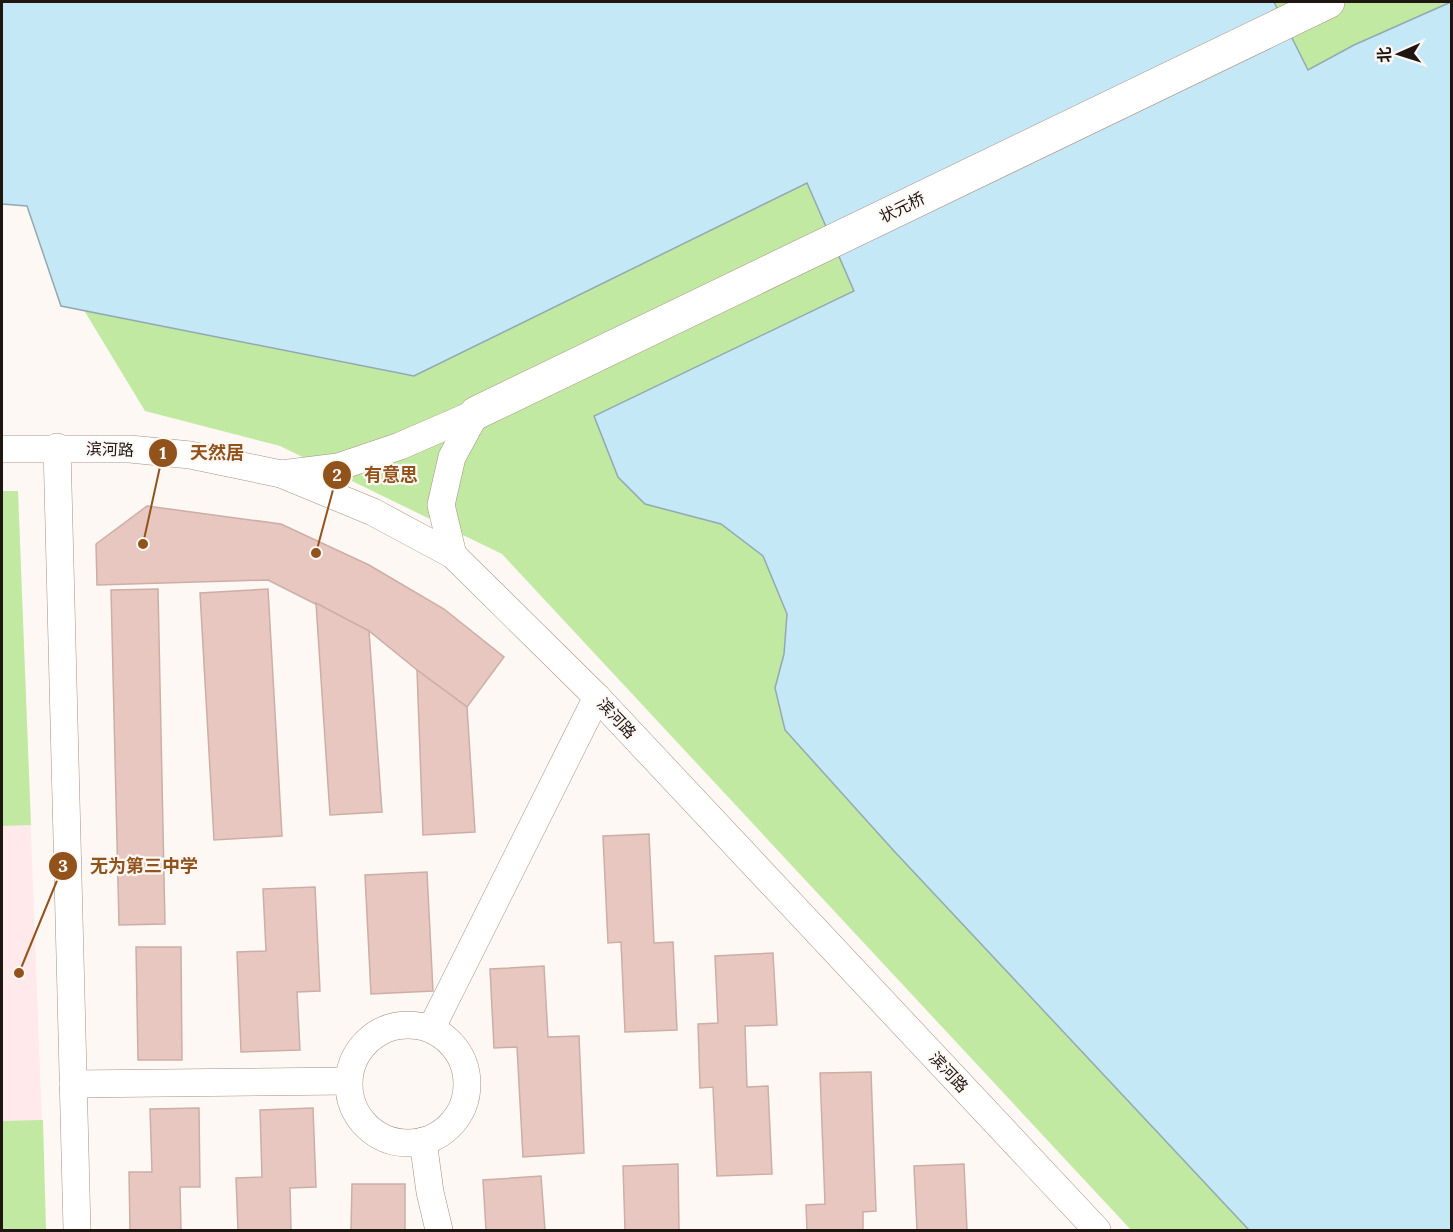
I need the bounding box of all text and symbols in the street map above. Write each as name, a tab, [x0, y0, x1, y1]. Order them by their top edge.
north arrow	[1369, 24, 1429, 84]
text: 北	[1374, 46, 1394, 63]
street label: 状元桥	[876, 187, 928, 227]
callout: 天然居	[148, 435, 256, 471]
street label: 滨河路	[86, 438, 134, 460]
text: 1	[159, 441, 167, 464]
text: 天然居	[190, 441, 244, 464]
callout: 有意思	[322, 457, 430, 493]
text: 2	[332, 463, 342, 486]
text: 有意思	[364, 463, 418, 486]
street label: 滨河路	[593, 694, 641, 742]
callout: 无为第三中学	[48, 848, 210, 884]
text: 3	[58, 854, 68, 877]
text: 无为第三中学	[90, 854, 198, 877]
street label: 滨河路	[925, 1048, 973, 1096]

